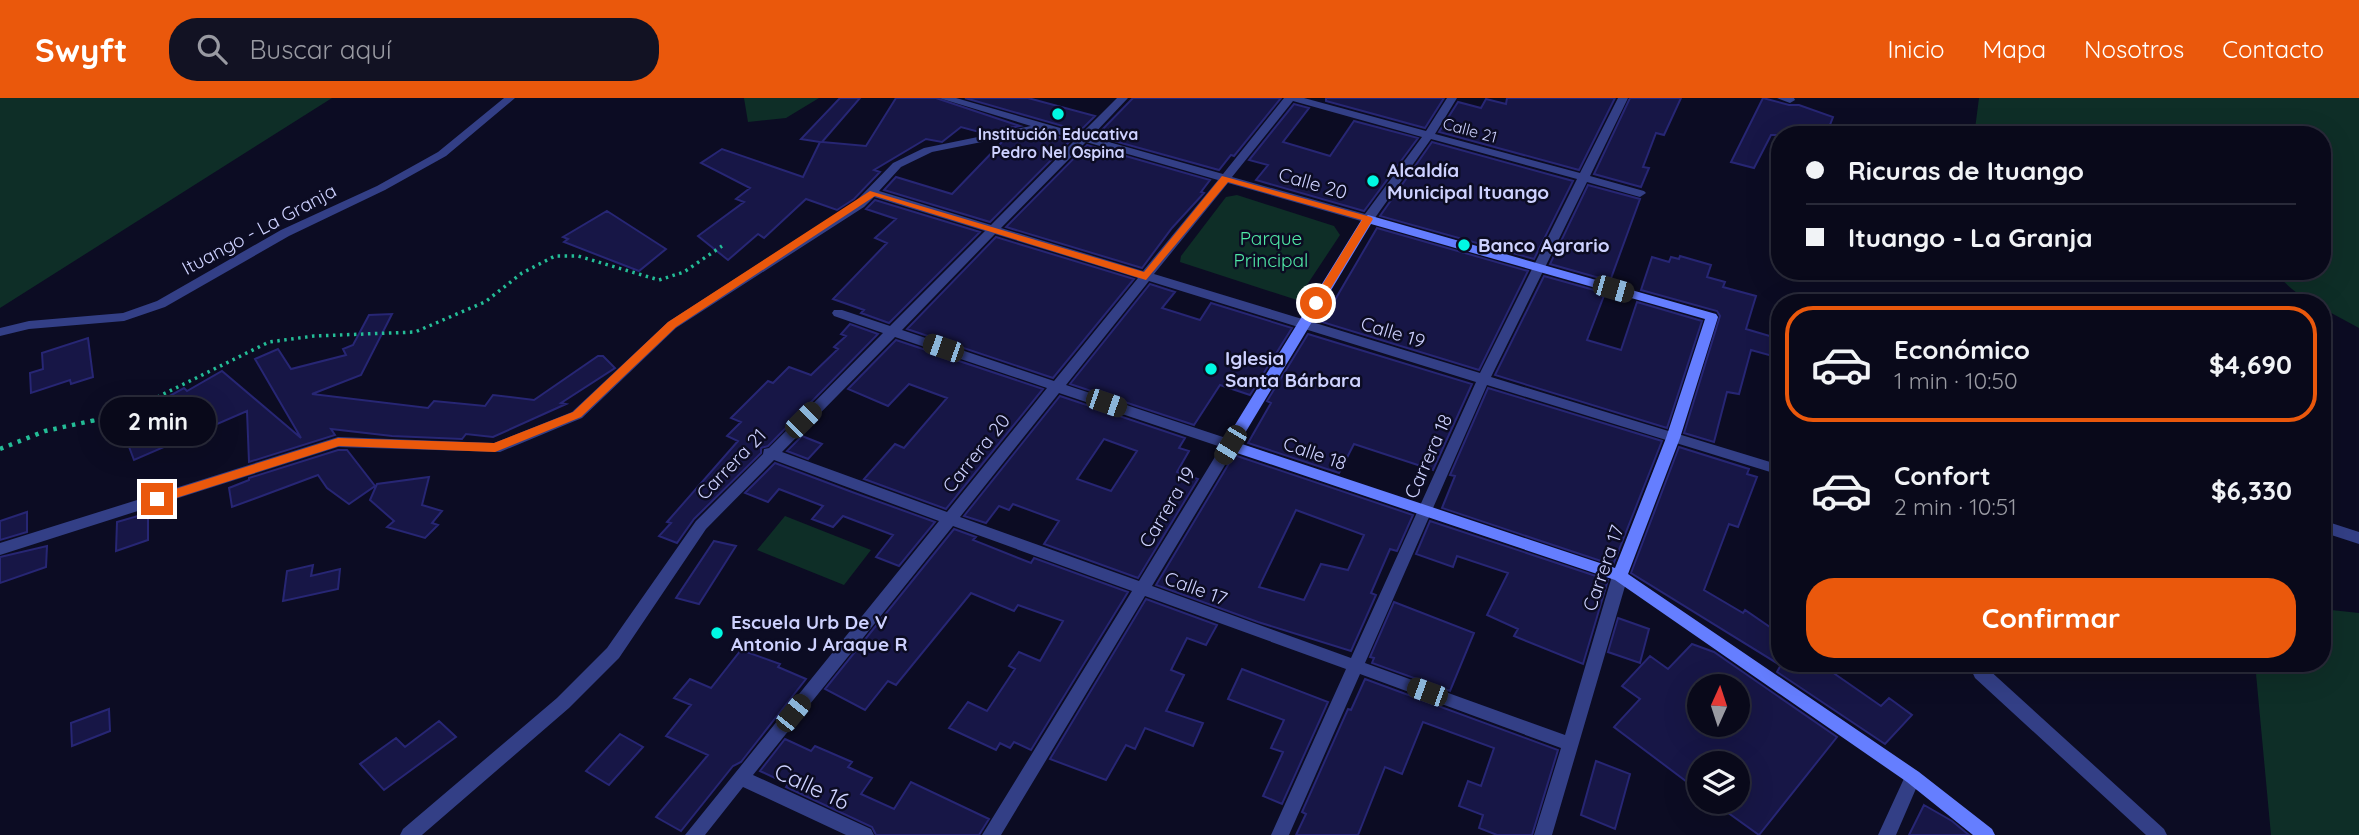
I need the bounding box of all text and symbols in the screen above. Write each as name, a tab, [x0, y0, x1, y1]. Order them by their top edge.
search box	[169, 18, 659, 81]
text: Swyft	[35, 29, 127, 70]
icon: search	[193, 30, 231, 68]
text: Buscar aquí	[249, 33, 392, 66]
text: Inicio	[1887, 34, 1945, 64]
text: Mapa	[1983, 34, 2046, 64]
text: Nosotros	[2084, 34, 2184, 64]
text: Contacto	[2222, 34, 2324, 64]
marker: Institución Educativa Pedro Nel Ospina	[1050, 106, 1066, 122]
street label: Calle 21	[1441, 113, 1499, 147]
place label: Institución Educativa Pedro Nel Ospina	[978, 124, 1138, 162]
text: Ricuras de Ituango	[1848, 154, 2084, 187]
place label: Alcaldía Municipal Ituango	[1387, 158, 1549, 204]
street label: Calle 20	[1276, 162, 1350, 204]
marker: Alcaldía Municipal Ituango	[1365, 173, 1381, 189]
street label: Ituango - La Granja	[178, 178, 340, 280]
text: Ituango - La Granja	[1848, 221, 2093, 254]
park label: Parque Principal	[1234, 226, 1309, 272]
place label: Banco Agrario	[1478, 233, 1610, 257]
marker: Banco Agrario	[1456, 237, 1472, 253]
car	[1590, 273, 1637, 305]
route start	[1300, 287, 1332, 319]
street label: Calle 19	[1358, 311, 1428, 353]
car	[920, 331, 967, 365]
icon: car	[1810, 333, 1873, 396]
text: Económico	[1894, 333, 2030, 366]
place label: Iglesia Santa Bárbara	[1225, 346, 1361, 392]
text: $4,690	[2209, 348, 2292, 381]
marker: Iglesia Santa Bárbara	[1203, 361, 1219, 377]
text: 1 min · 10:50	[1894, 366, 2018, 395]
car	[1083, 386, 1130, 420]
callout: 2 min	[99, 398, 215, 446]
car	[781, 398, 826, 442]
text: 2 min	[128, 407, 188, 436]
street label: Carrera 20	[937, 409, 1015, 497]
street label: Carrera 18	[1399, 410, 1457, 502]
car	[1211, 422, 1250, 468]
street label: Carrera 21	[691, 423, 771, 505]
street label: Calle 18	[1280, 431, 1350, 475]
icon: car	[1810, 459, 1873, 522]
text: Confort	[1894, 459, 1991, 492]
street label: Carrera 19	[1133, 462, 1201, 552]
text: $6,330	[2211, 474, 2292, 507]
route end	[141, 483, 173, 515]
text: 2 min · 10:51	[1894, 492, 2017, 521]
street label: Carrera 17	[1577, 522, 1629, 614]
street label: Calle 17	[1161, 566, 1231, 611]
button: Confirmar	[1806, 578, 2296, 658]
place label: Escuela Urb De V Antonio J Araque R	[731, 610, 908, 656]
marker: Escuela Urb De V Antonio J Araque R	[709, 625, 725, 641]
north arrow	[1687, 674, 1750, 737]
map controls	[1687, 674, 1750, 814]
car	[1404, 675, 1451, 709]
car	[772, 690, 815, 736]
button: layers	[1687, 751, 1750, 814]
street label: Calle 16	[770, 756, 854, 816]

